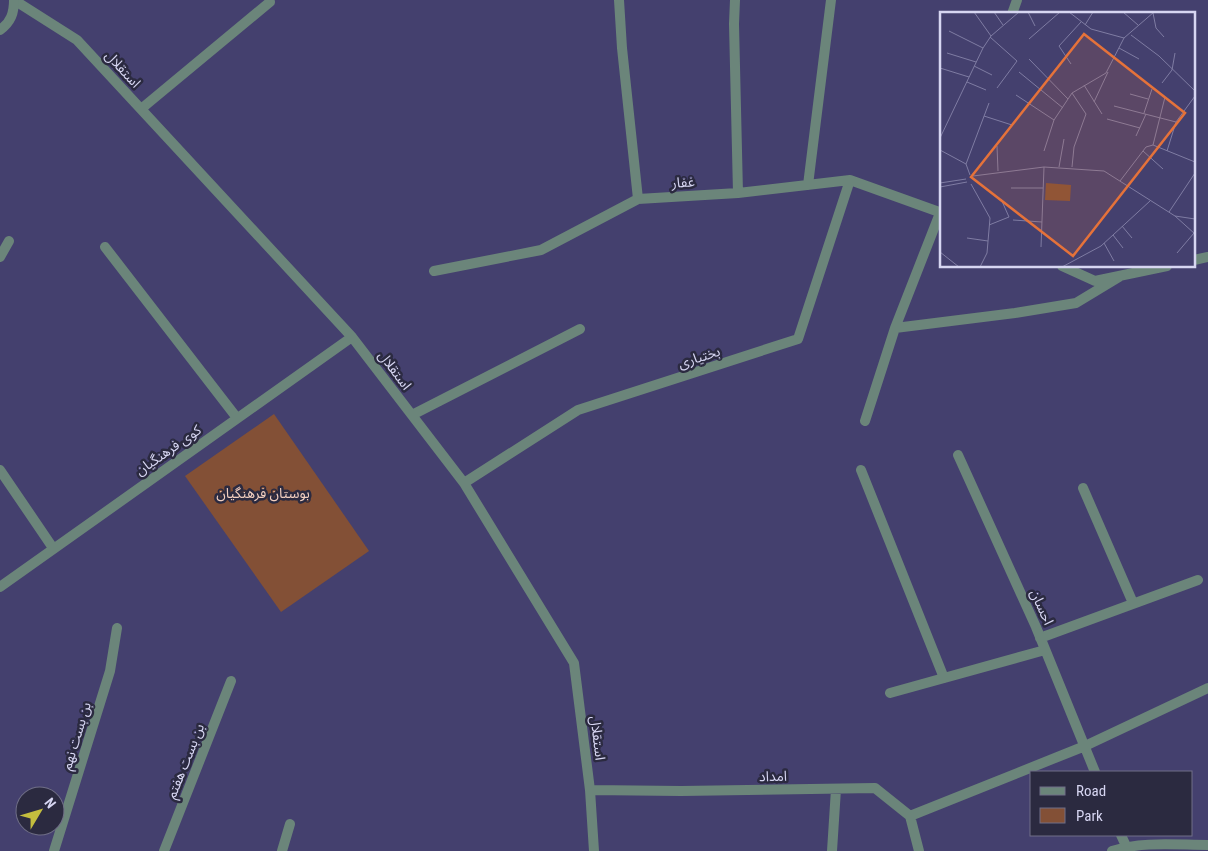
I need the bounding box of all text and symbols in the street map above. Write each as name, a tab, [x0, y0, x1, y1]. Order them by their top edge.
inset map	[940, 12, 1196, 268]
street label: استقلال	[101, 47, 144, 91]
street label: غفار	[670, 173, 695, 192]
street label: بختیاری	[676, 343, 722, 372]
street label: استقلال	[374, 347, 415, 393]
street label: کوی فرهنگیان	[132, 421, 205, 479]
park label: بوستان فرهنگیان	[216, 485, 310, 502]
street label: احسان	[1026, 587, 1057, 628]
street label: بن بست نهم	[58, 700, 97, 773]
street label: استقلال	[586, 715, 609, 761]
street label: بن بست هفتم	[163, 721, 210, 802]
street label: امداد	[759, 768, 787, 784]
legend	[1030, 771, 1193, 836]
text: Road	[1076, 782, 1106, 800]
north arrow	[15, 786, 65, 836]
text: N	[41, 795, 59, 811]
text: Park	[1076, 807, 1103, 825]

